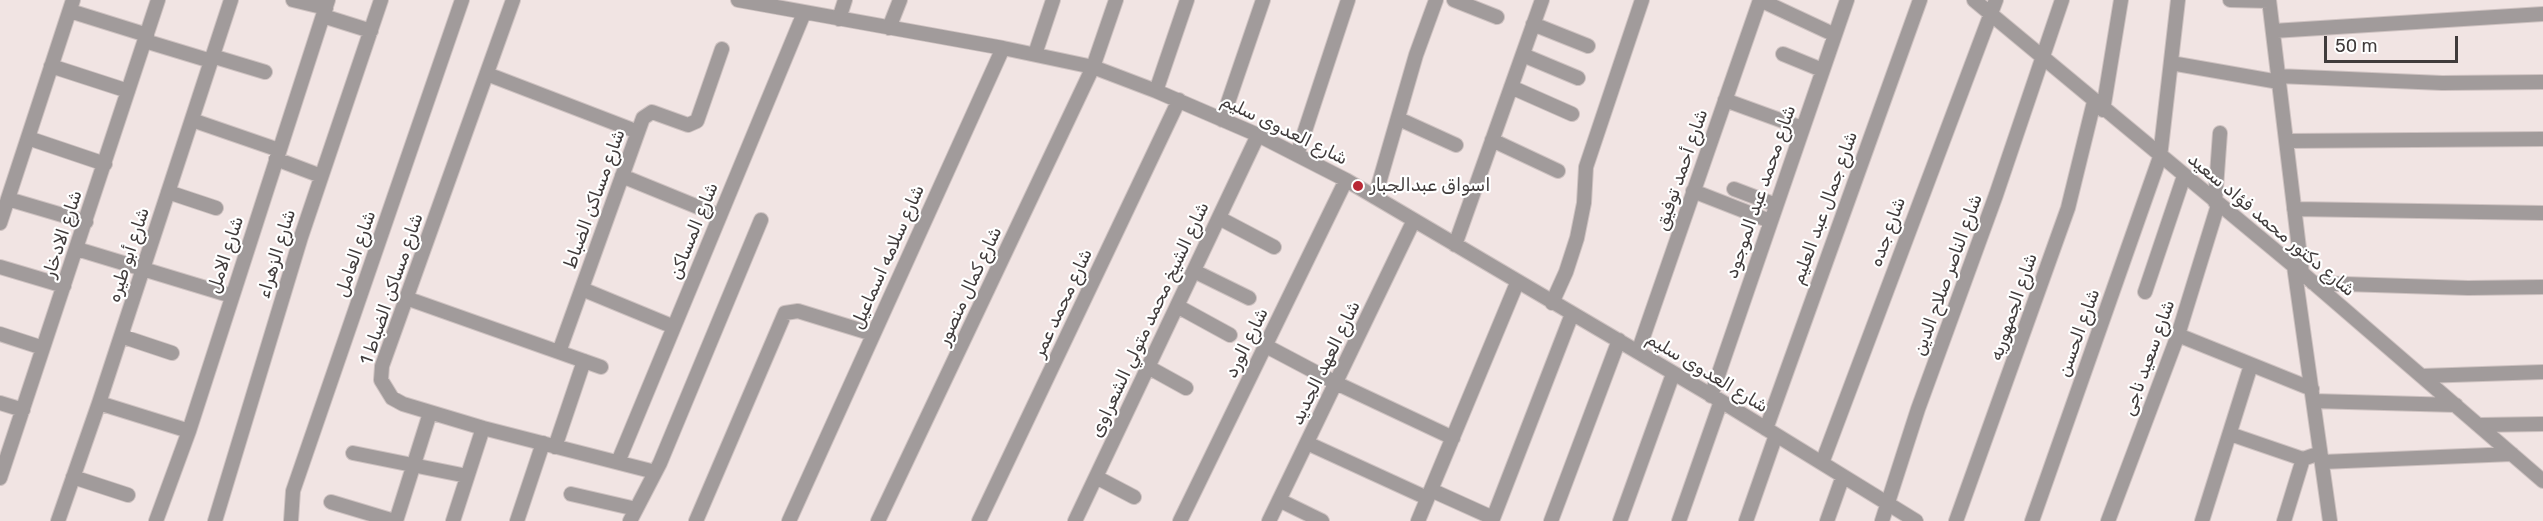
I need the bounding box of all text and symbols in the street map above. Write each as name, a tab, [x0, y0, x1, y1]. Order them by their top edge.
scale bar	[2327, 24, 2460, 62]
text: 50 m	[2335, 35, 2378, 57]
street label: شارع العدوى سليم	[1217, 90, 1351, 170]
street label: شارع محمد عبد الموجود	[1721, 103, 1801, 281]
street label: شارع أحمد توفيق	[1651, 106, 1713, 234]
street label: شارع مساكن الضباط	[560, 126, 630, 272]
street label: شارع جمال عبد العليم	[1787, 129, 1863, 287]
street label: شارع دكتور محمد فؤاد سعيد	[2183, 149, 2359, 301]
place label: اسواق عبدالجبار	[1370, 175, 1490, 197]
street label: شارع المساكن	[665, 179, 723, 283]
marker: اسواق عبدالجبار	[1351, 179, 1365, 193]
street label: شارع سلامه اسماعيل	[847, 182, 929, 332]
street label: شارع الادخار	[39, 188, 87, 280]
street label: شارع الناصر صلاح الدين	[1909, 191, 1987, 359]
street label: شارع جده	[1865, 194, 1911, 270]
street label: شارع الشيخ محمد متولي الشعراوى	[1086, 199, 1214, 441]
street label: شارع أبو طيره	[104, 205, 154, 305]
street label: شارع الزهراء	[253, 207, 301, 301]
street label: شارع العامل	[331, 208, 381, 300]
street label: شارع مساكن الضباط 1	[356, 210, 428, 368]
street label: شارع الامل	[203, 214, 249, 296]
street label: شارع كمال منصور	[933, 223, 1007, 349]
street label: شارع محمد عمر	[1029, 245, 1097, 361]
street label: شارع الجمهوريه	[1985, 250, 2043, 364]
street label: شارع الحسن	[2053, 286, 2105, 380]
street label: شارع العهد الجديد	[1287, 297, 1365, 429]
street label: شارع سعيد ناجى	[2118, 297, 2180, 419]
street label: شارع الورد	[1221, 304, 1273, 382]
street label: شارع العدوى سليم	[1642, 328, 1772, 418]

